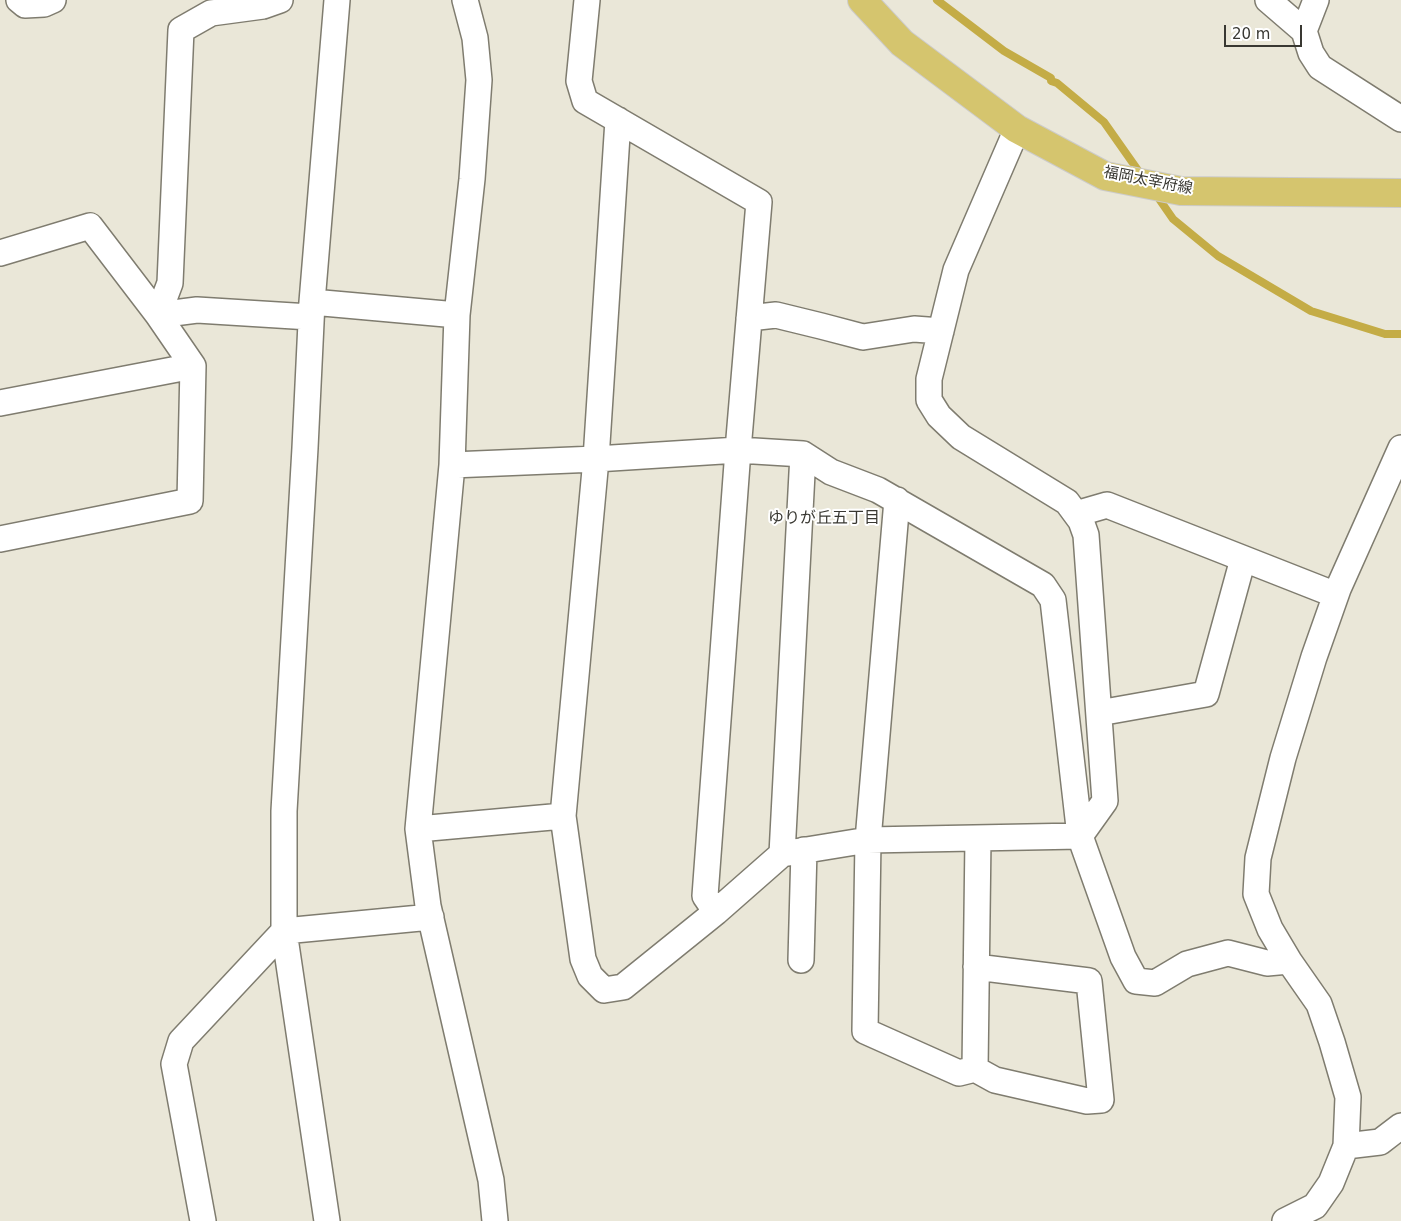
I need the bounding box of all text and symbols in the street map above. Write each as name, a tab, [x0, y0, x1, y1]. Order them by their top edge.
scale bar	[1226, 15, 1304, 47]
text: 20 m	[1232, 25, 1270, 43]
street label: 福岡太宰府線	[1102, 164, 1194, 198]
district label: ゆりが丘五丁目	[768, 509, 880, 529]

